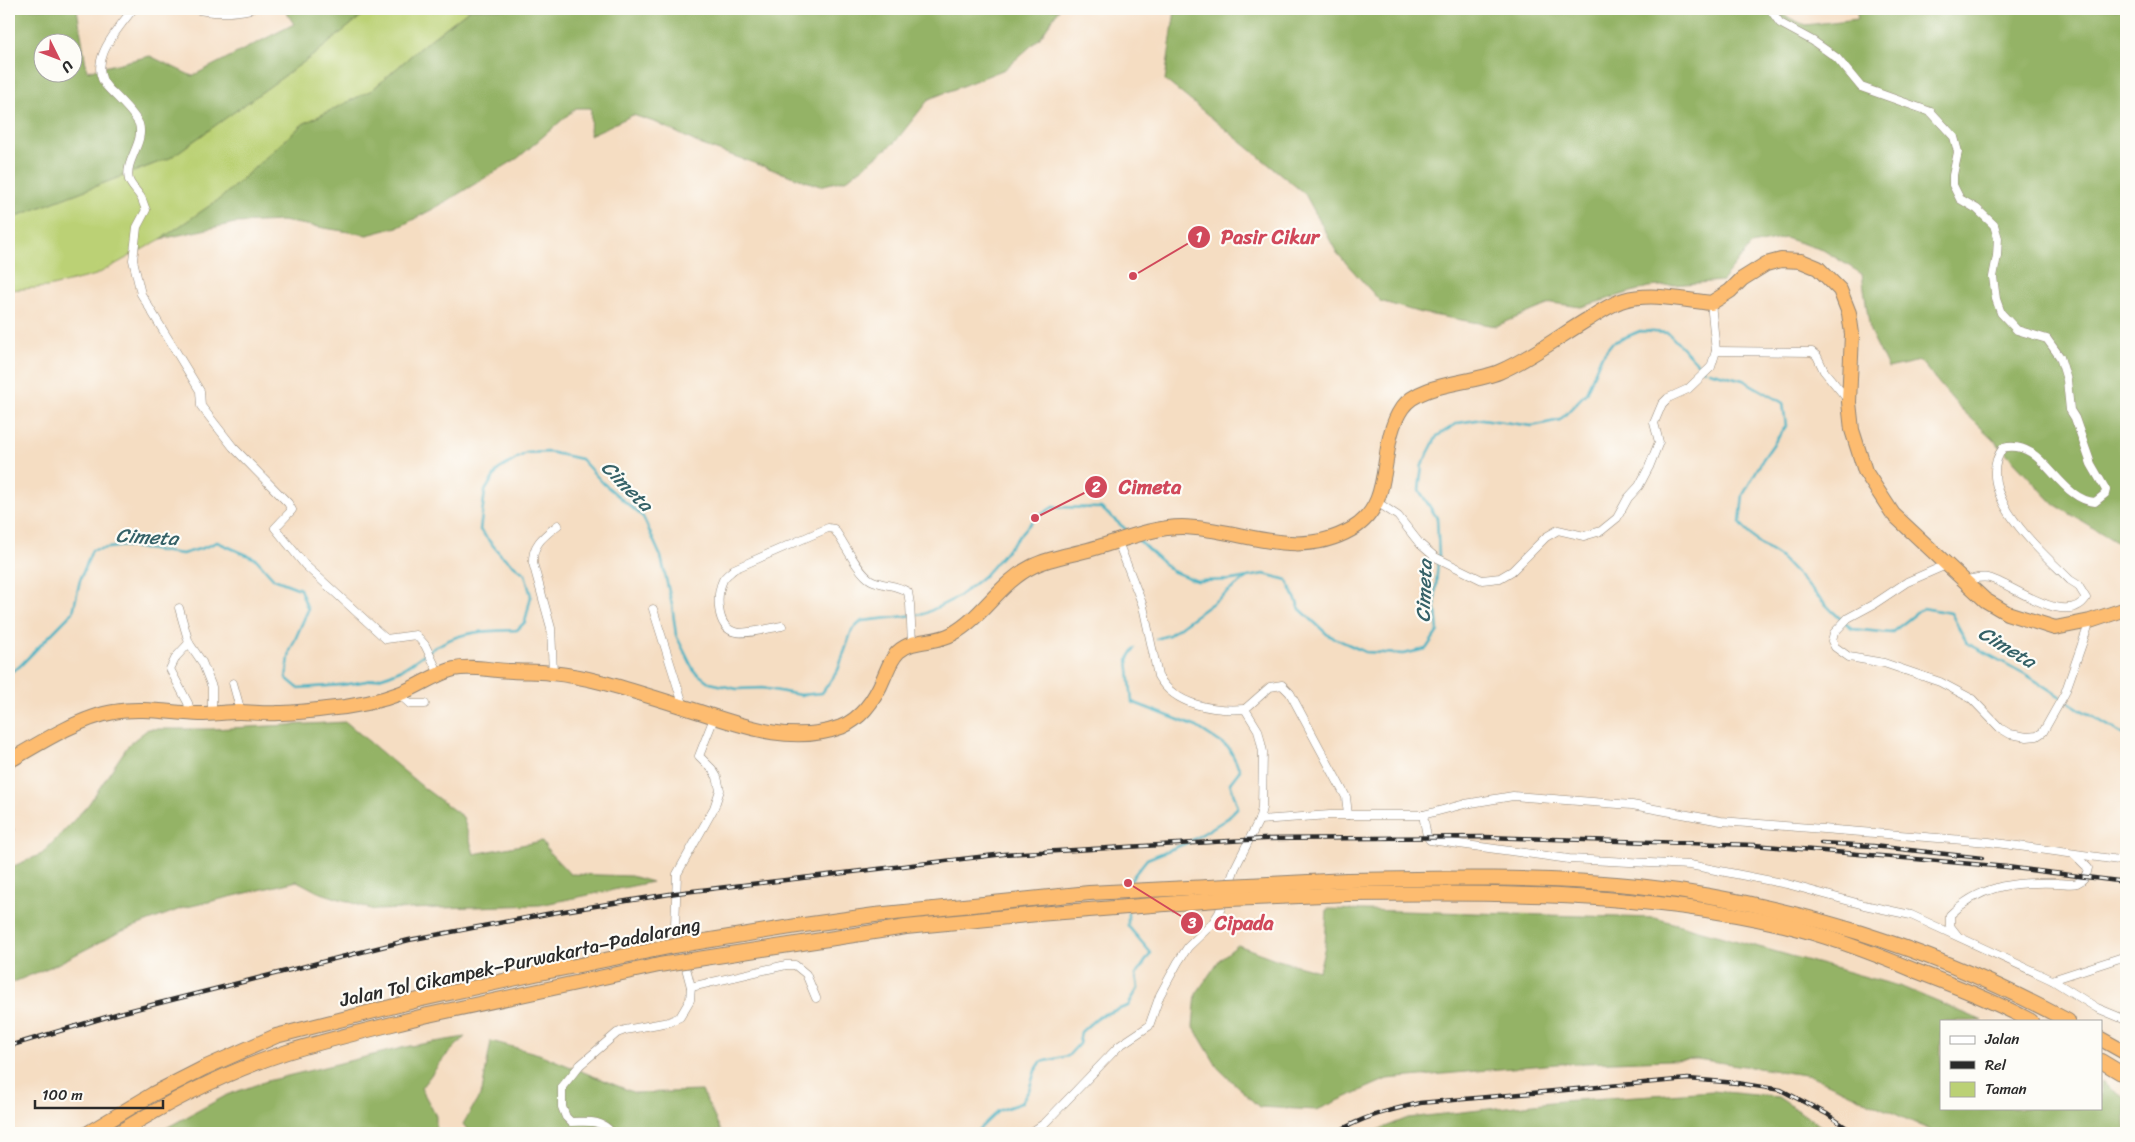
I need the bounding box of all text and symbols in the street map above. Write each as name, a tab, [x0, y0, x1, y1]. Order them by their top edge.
north arrow	[32, 32, 82, 82]
text: U	[54, 55, 80, 79]
callout: Pasir Cikur	[1186, 219, 1329, 254]
text: Pasir Cikur	[1221, 220, 1321, 255]
text: 1	[1196, 224, 1203, 250]
water label: Cimeta	[593, 452, 663, 522]
callout: Cimeta	[1084, 469, 1191, 504]
text: Cimeta	[1118, 470, 1182, 505]
text: 2	[1091, 474, 1101, 500]
water label: Cimeta	[115, 518, 181, 556]
water label: Cimeta	[1405, 557, 1443, 623]
water label: Cimeta	[1971, 616, 2044, 679]
callout: Cipada	[1179, 906, 1283, 941]
text: Cipada	[1213, 906, 1275, 941]
street label: Jalan Tol Cikampek–Purwakarta–Padalarang	[336, 908, 704, 1017]
text: 3	[1187, 910, 1197, 936]
legend	[1940, 1020, 2102, 1110]
text: Jalan	[1984, 1026, 2019, 1052]
text: Rel	[1985, 1052, 2007, 1078]
text: Taman	[1985, 1076, 2027, 1102]
scale bar	[35, 1077, 162, 1109]
text: 100 m	[42, 1082, 83, 1108]

